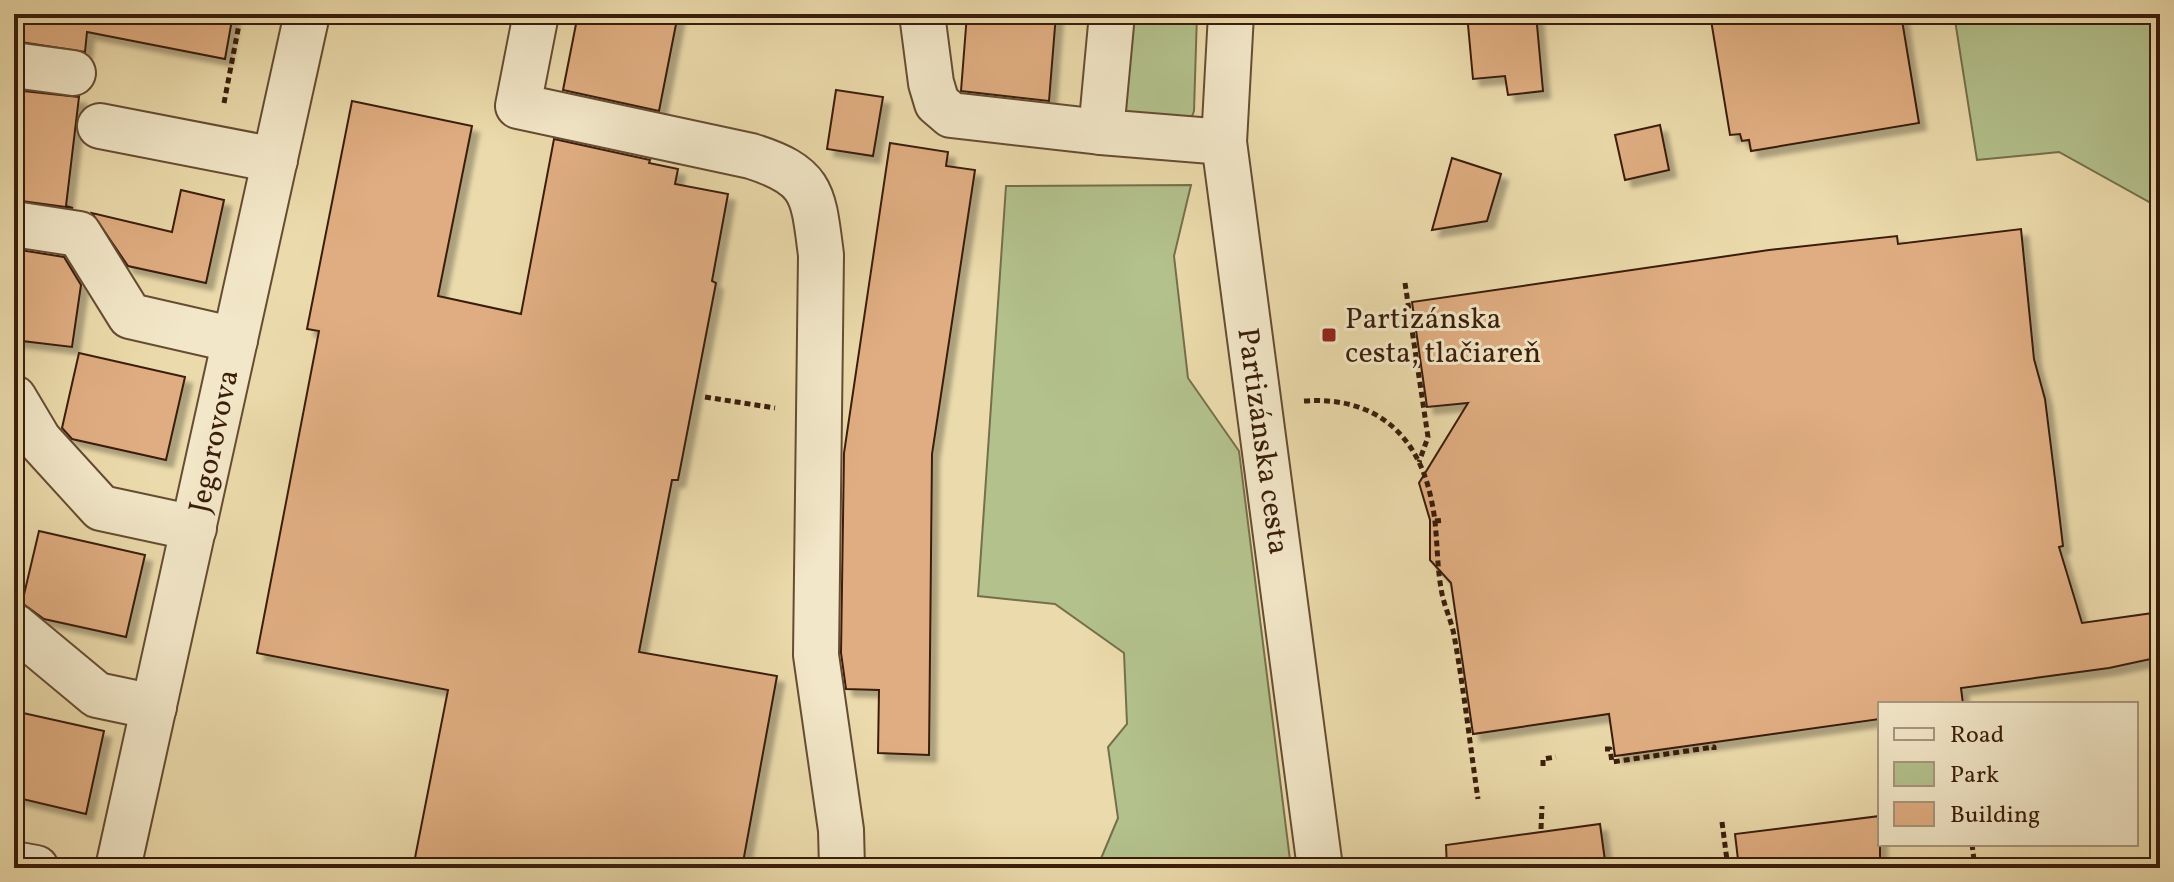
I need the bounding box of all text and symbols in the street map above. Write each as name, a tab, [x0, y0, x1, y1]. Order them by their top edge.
place label: Partizánska cesta, tlačiareň	[1345, 299, 1541, 375]
street label: Partizánska cesta	[1225, 325, 1299, 557]
marker: Partizánska cesta, tlačiareň	[1320, 326, 1338, 344]
street label: Jegorovova	[179, 366, 251, 517]
legend	[1878, 702, 2138, 846]
text: Road	[1950, 719, 2004, 753]
text: Park	[1950, 759, 1999, 793]
text: Building	[1950, 799, 2040, 833]

